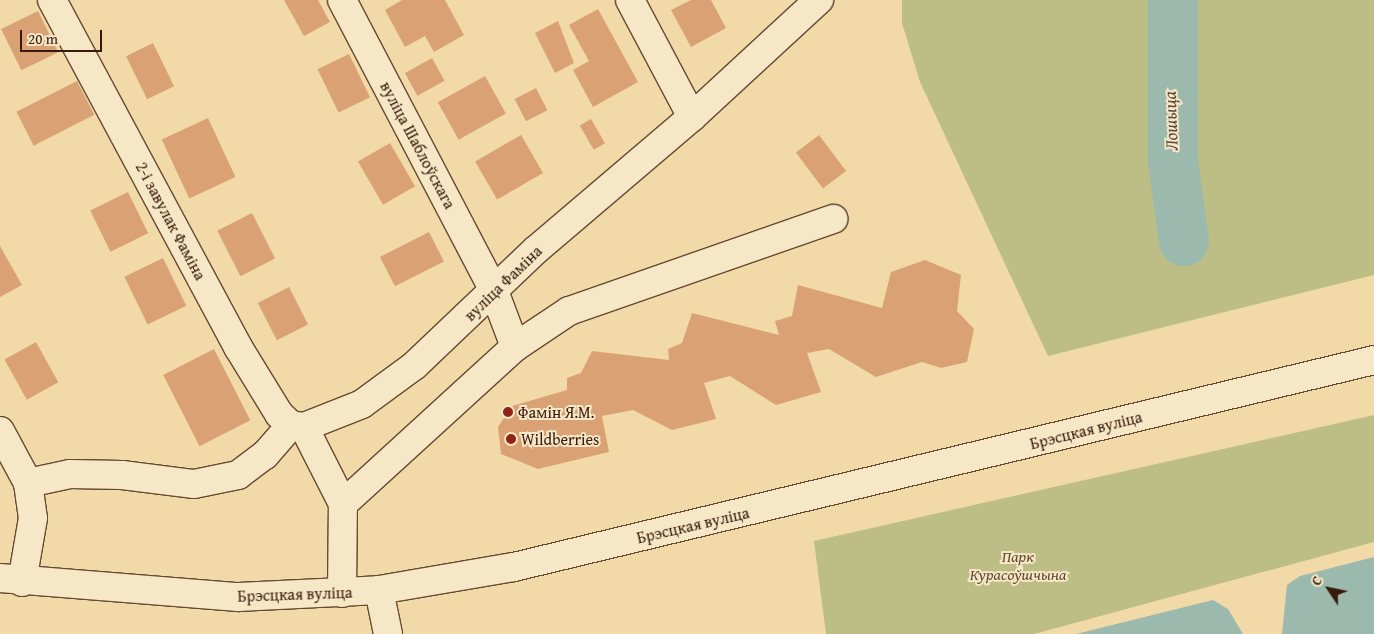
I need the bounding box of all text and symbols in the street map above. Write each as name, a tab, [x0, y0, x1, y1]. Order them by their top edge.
scale bar	[22, 20, 105, 52]
text: 20 m	[28, 28, 58, 49]
street label: вуліца Шаблоўскага	[376, 78, 460, 212]
water label: Лошыца	[1159, 91, 1183, 151]
street label: 2-і завулак Фаміна	[132, 159, 210, 283]
street label: вуліца Фаміна	[460, 241, 546, 325]
place label: Фамін Я.М.	[518, 402, 594, 422]
marker: Фамін Я.М.	[502, 406, 514, 418]
street label: Брэсцкая вуліца	[1028, 407, 1144, 453]
place label: Wildberries	[521, 429, 599, 449]
marker: Wildberries	[505, 433, 517, 445]
street label: Брэсцкая вуліца	[635, 503, 751, 547]
park label: Парк Курасоўшчына	[970, 546, 1066, 584]
north arrow	[1304, 564, 1354, 614]
text: С	[1306, 572, 1327, 589]
street label: Брэсцкая вуліца	[237, 582, 353, 606]

